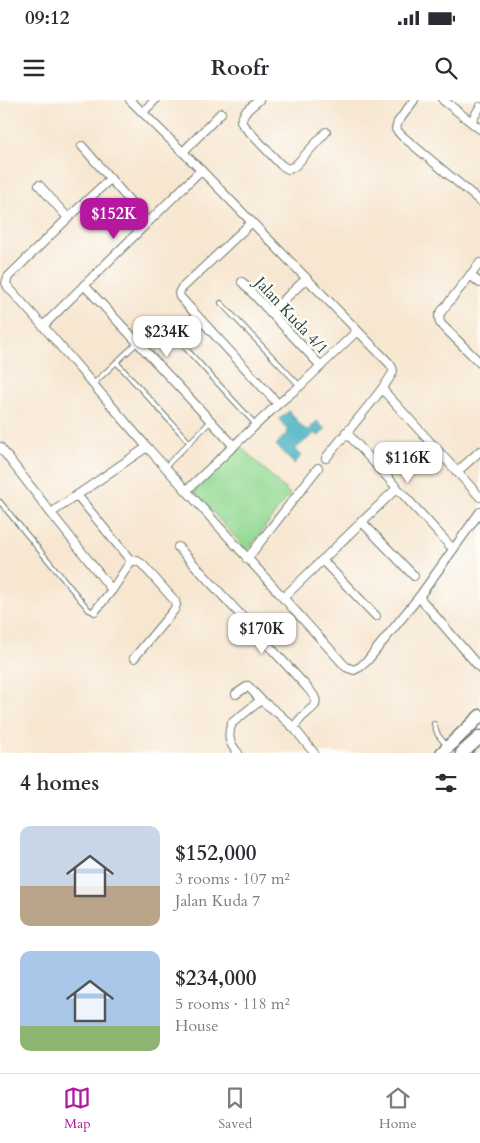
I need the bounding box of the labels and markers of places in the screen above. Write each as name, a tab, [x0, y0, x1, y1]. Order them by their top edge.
pin: $152K	[79, 198, 149, 240]
pin: $234K	[132, 316, 202, 358]
pin: $116K	[373, 442, 443, 484]
pin: $170K	[227, 612, 297, 655]

